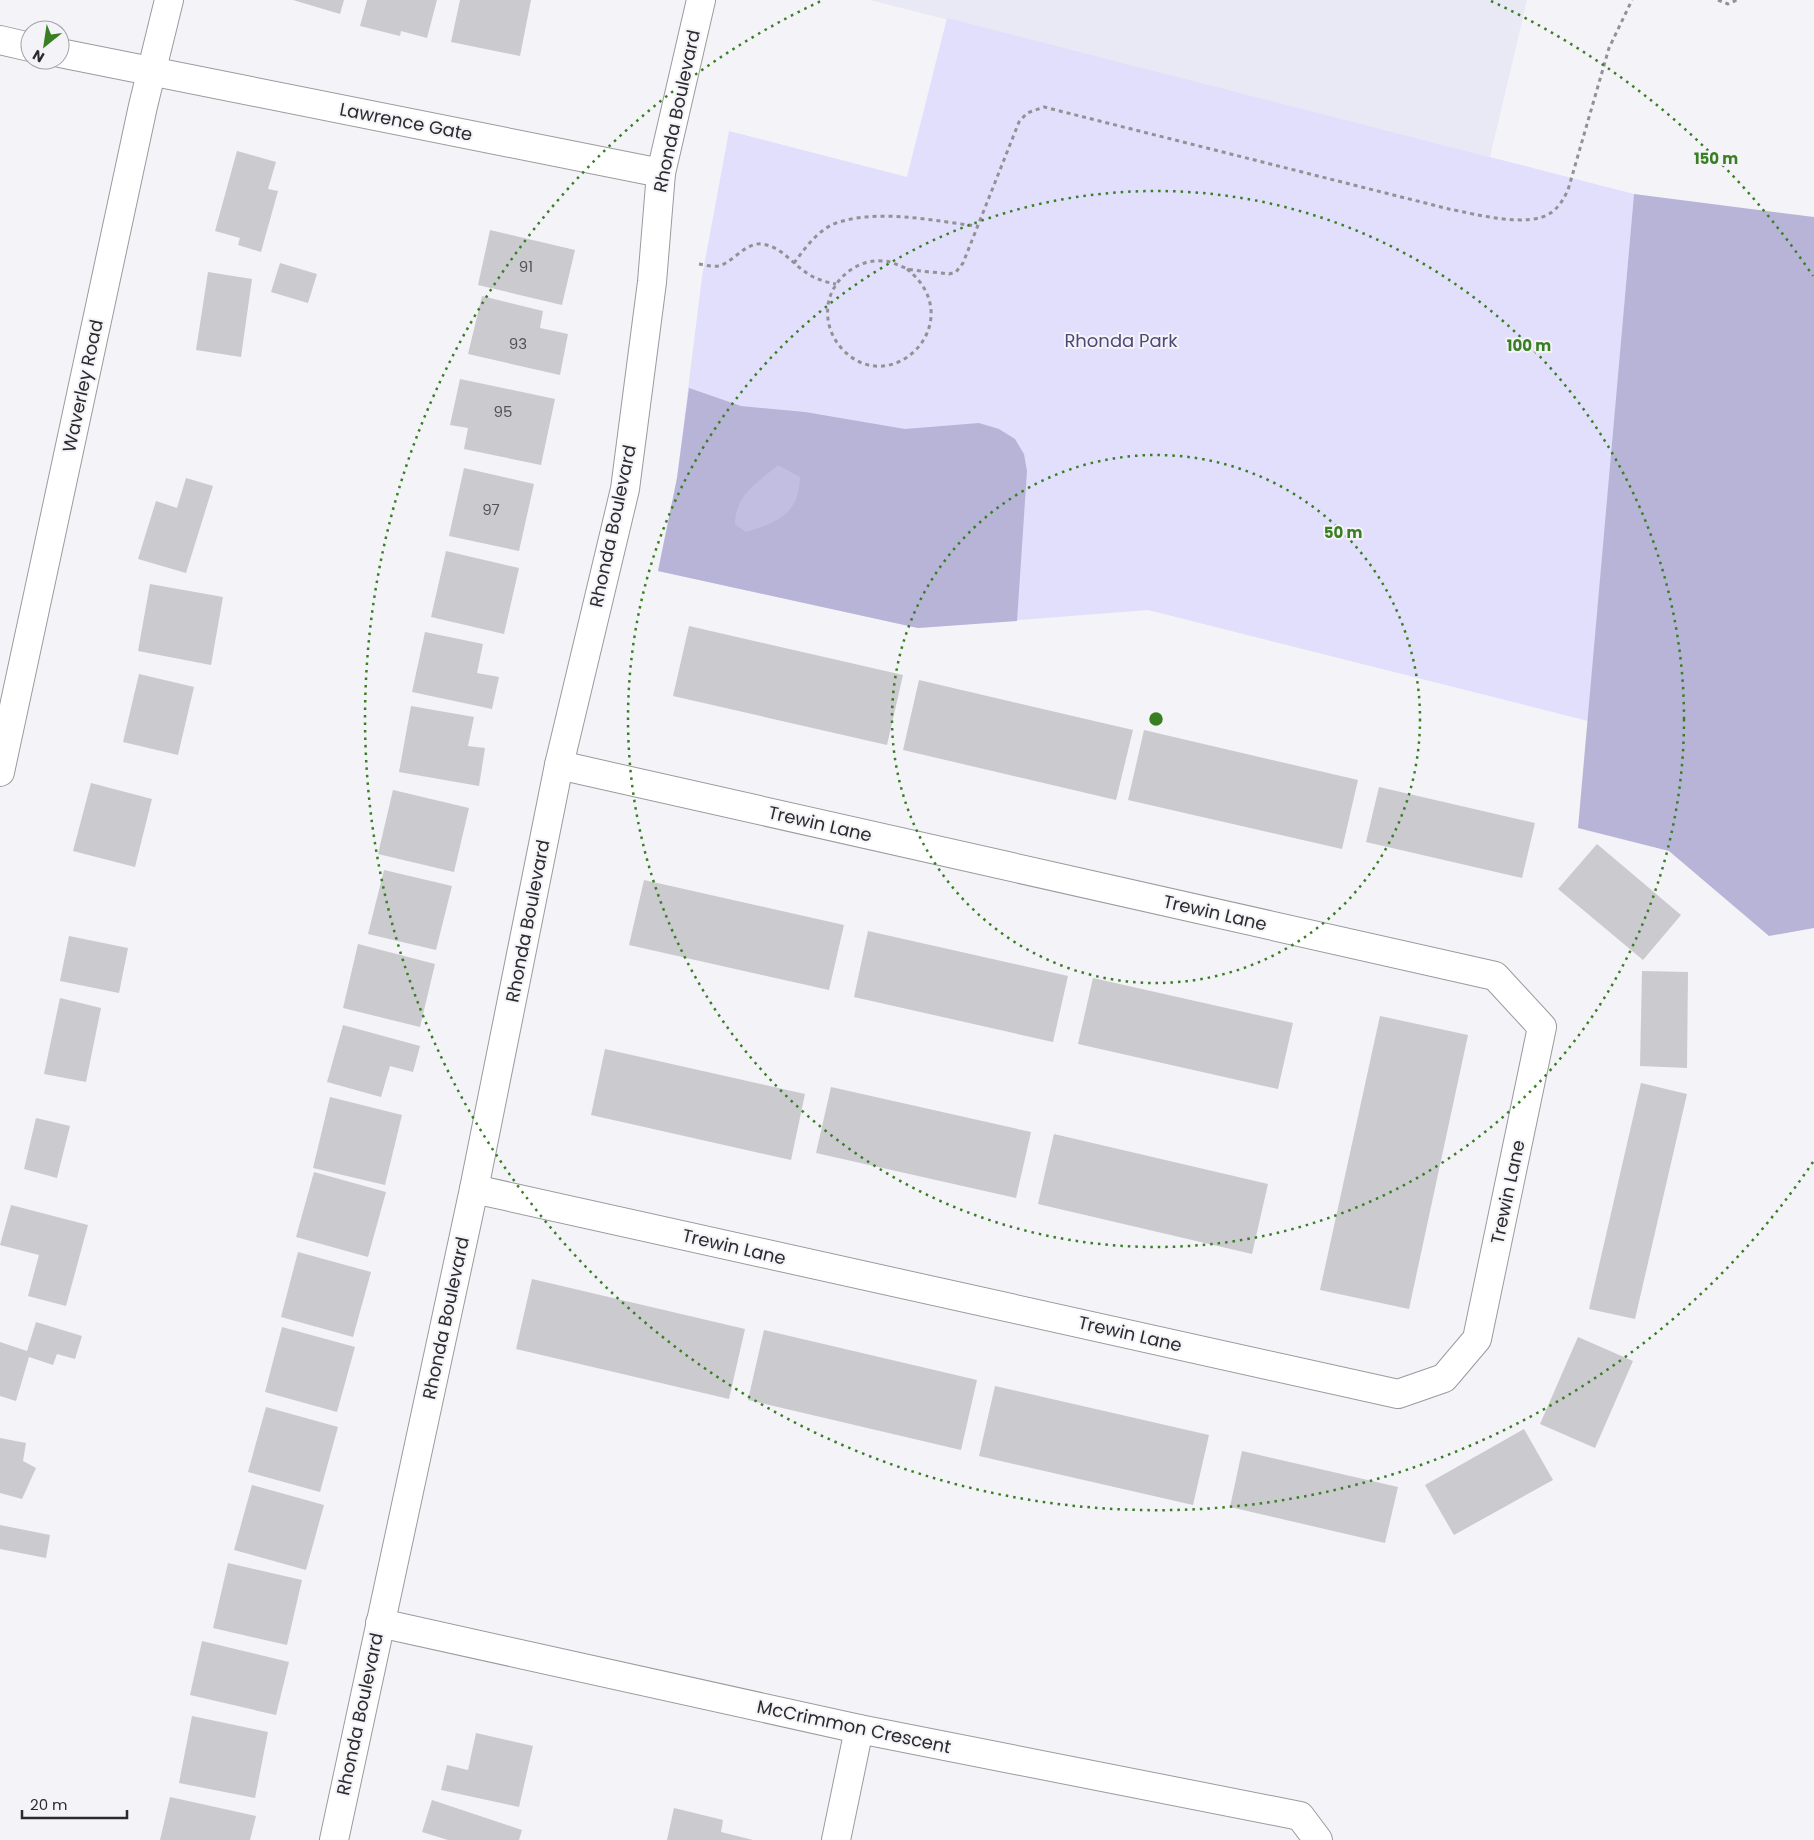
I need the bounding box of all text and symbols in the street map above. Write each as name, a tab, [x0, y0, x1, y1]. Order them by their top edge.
north arrow	[20, 20, 70, 70]
street label: Rhonda Boulevard	[647, 27, 706, 194]
text: N	[29, 45, 48, 68]
street label: Lawrence Gate	[338, 96, 475, 147]
text: 150 m	[1694, 148, 1738, 169]
house number: 91	[519, 256, 533, 277]
street label: Waverley Road	[56, 317, 109, 455]
park label: Rhonda Park	[1064, 328, 1178, 353]
house number: 93	[509, 333, 527, 354]
text: 100 m	[1507, 335, 1551, 356]
house number: 95	[494, 401, 512, 422]
street label: Rhonda Boulevard	[583, 442, 642, 609]
house number: 97	[482, 499, 500, 520]
text: 50 m	[1324, 522, 1362, 543]
centre of rings	[1147, 710, 1165, 728]
street label: Trewin Lane	[766, 799, 874, 848]
street label: Rhonda Boulevard	[499, 837, 556, 1005]
street label: Trewin Lane	[1161, 888, 1269, 937]
street label: Trewin Lane	[1484, 1138, 1531, 1246]
street label: Trewin Lane	[680, 1222, 788, 1271]
street label: Rhonda Boulevard	[416, 1234, 475, 1401]
street label: Trewin Lane	[1076, 1309, 1184, 1358]
street label: Rhonda Boulevard	[330, 1630, 389, 1797]
street label: McCrimmon Crescent	[755, 1694, 953, 1759]
scale bar	[22, 1788, 128, 1820]
text: 20 m	[30, 1794, 68, 1815]

